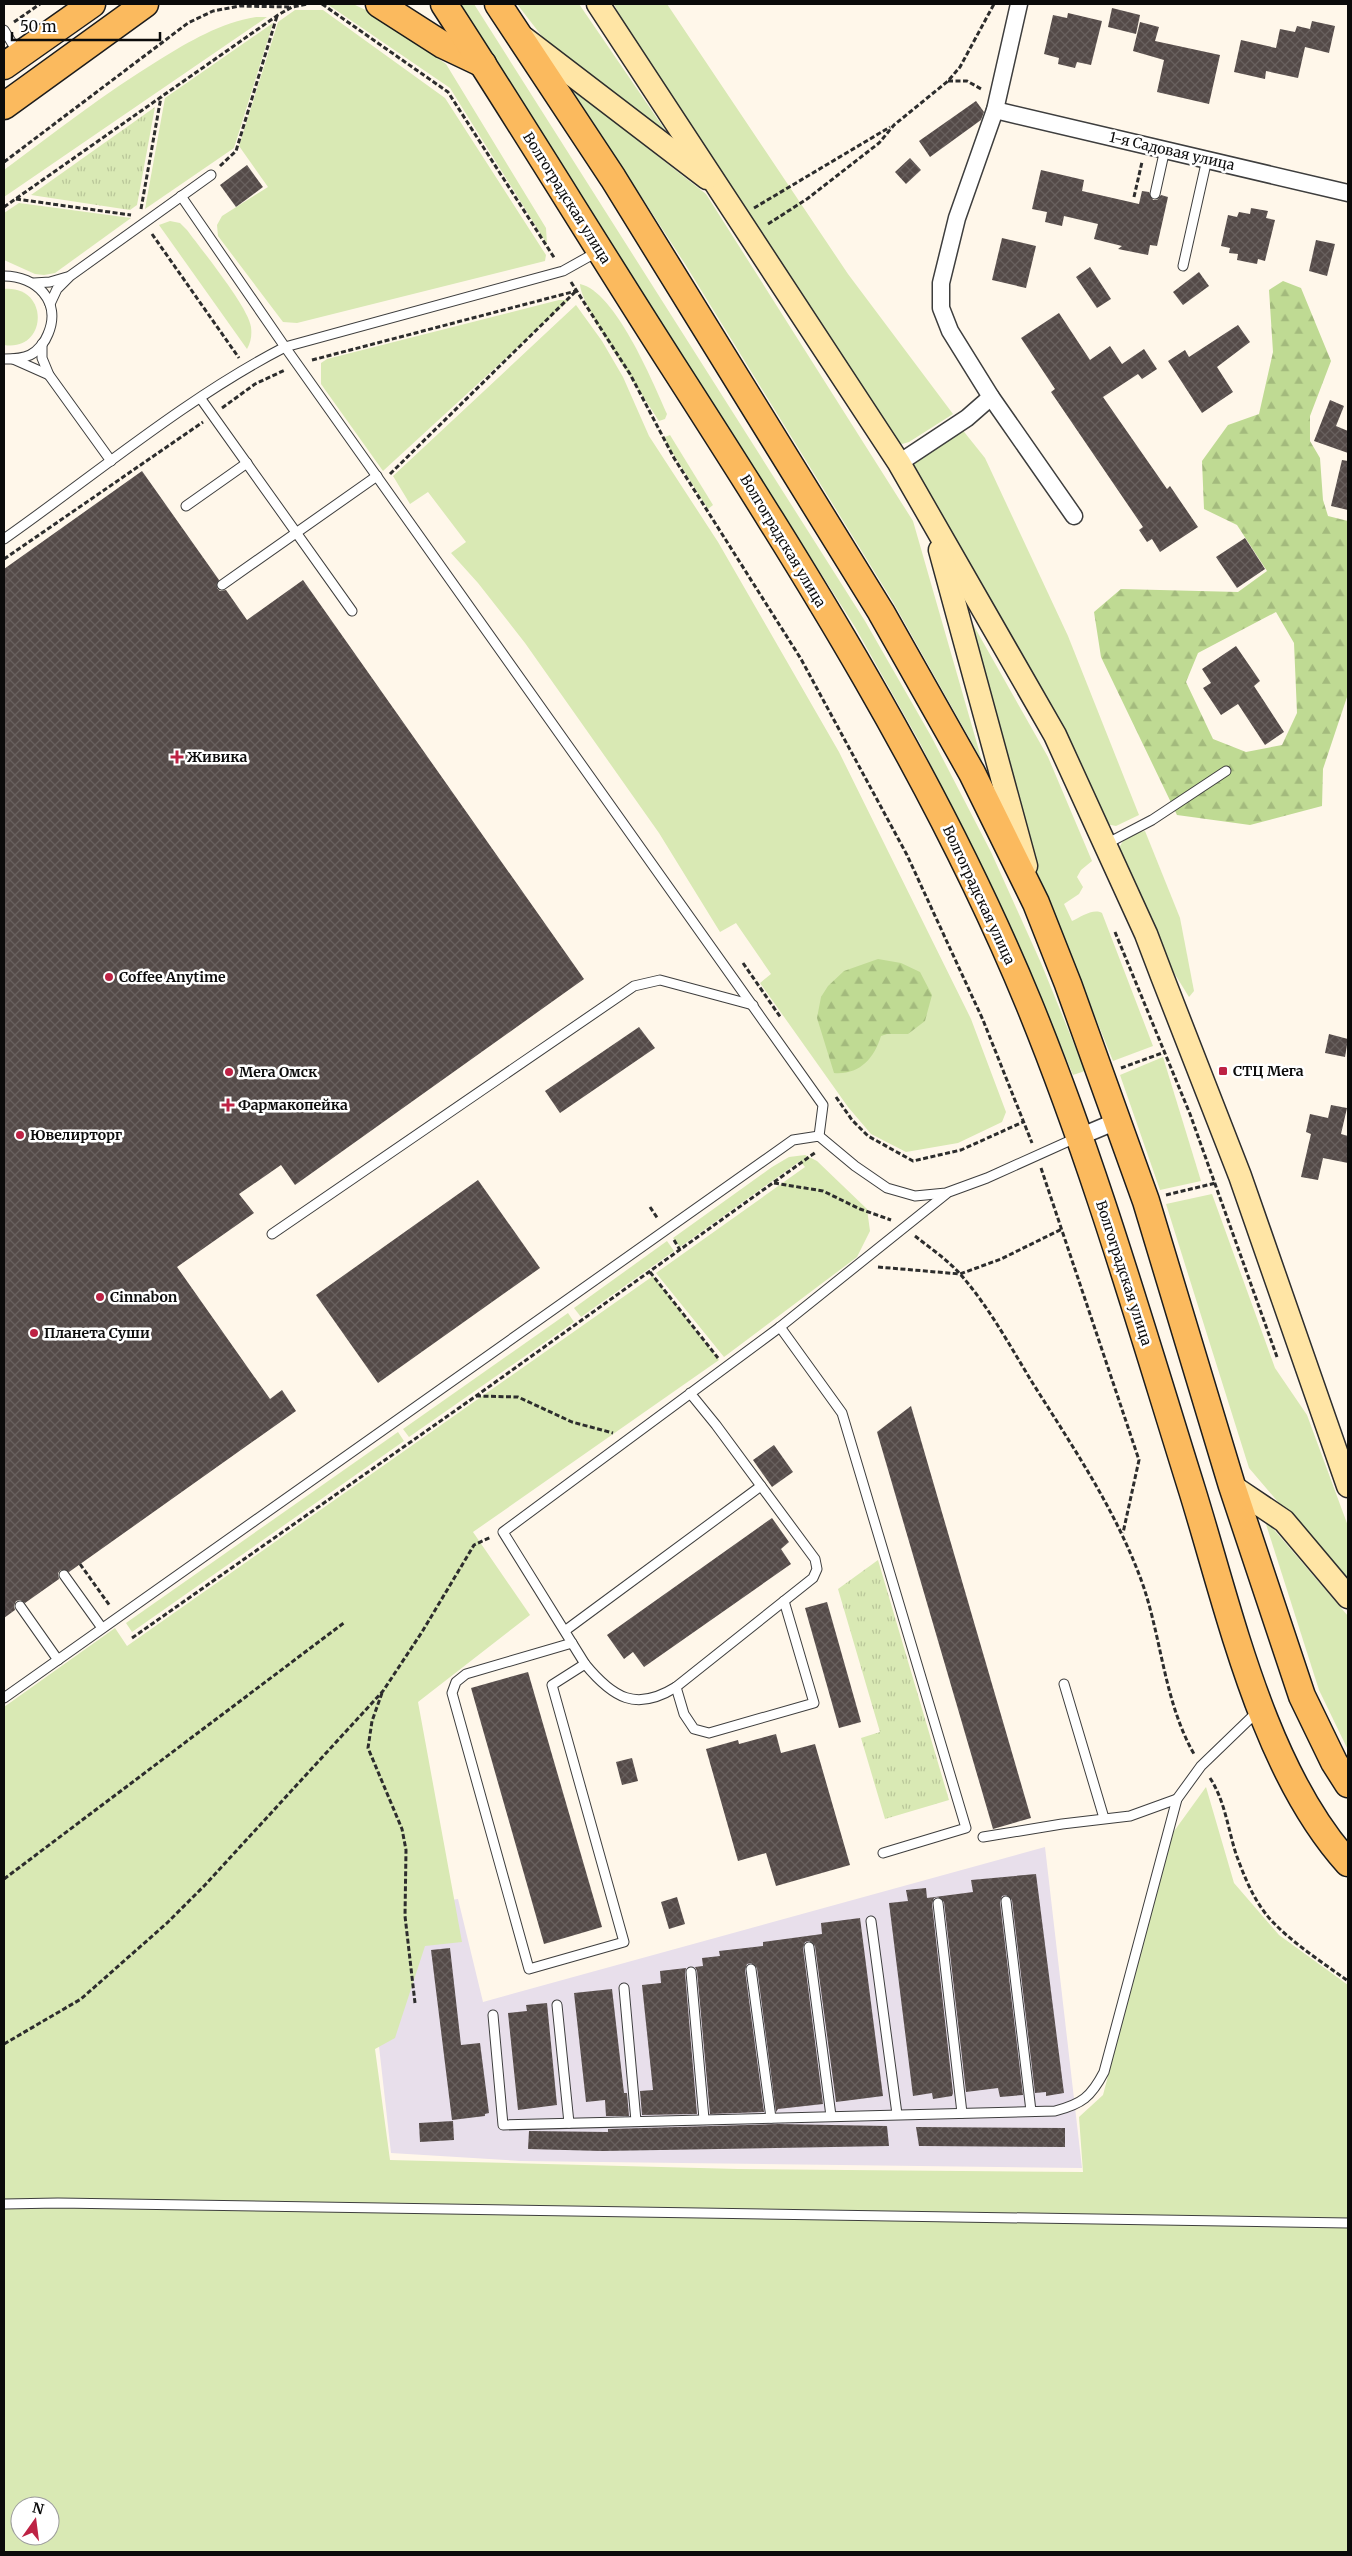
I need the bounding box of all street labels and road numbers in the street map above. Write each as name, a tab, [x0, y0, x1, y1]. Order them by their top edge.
street label: 1-я Садовая улица	[1108, 128, 1237, 174]
street label: Волгоградская улица	[519, 129, 615, 267]
street label: Волгоградская улица	[736, 471, 830, 611]
street label: Волгоградская улица	[939, 823, 1019, 968]
street label: Волгоградская улица	[1092, 1198, 1156, 1348]

